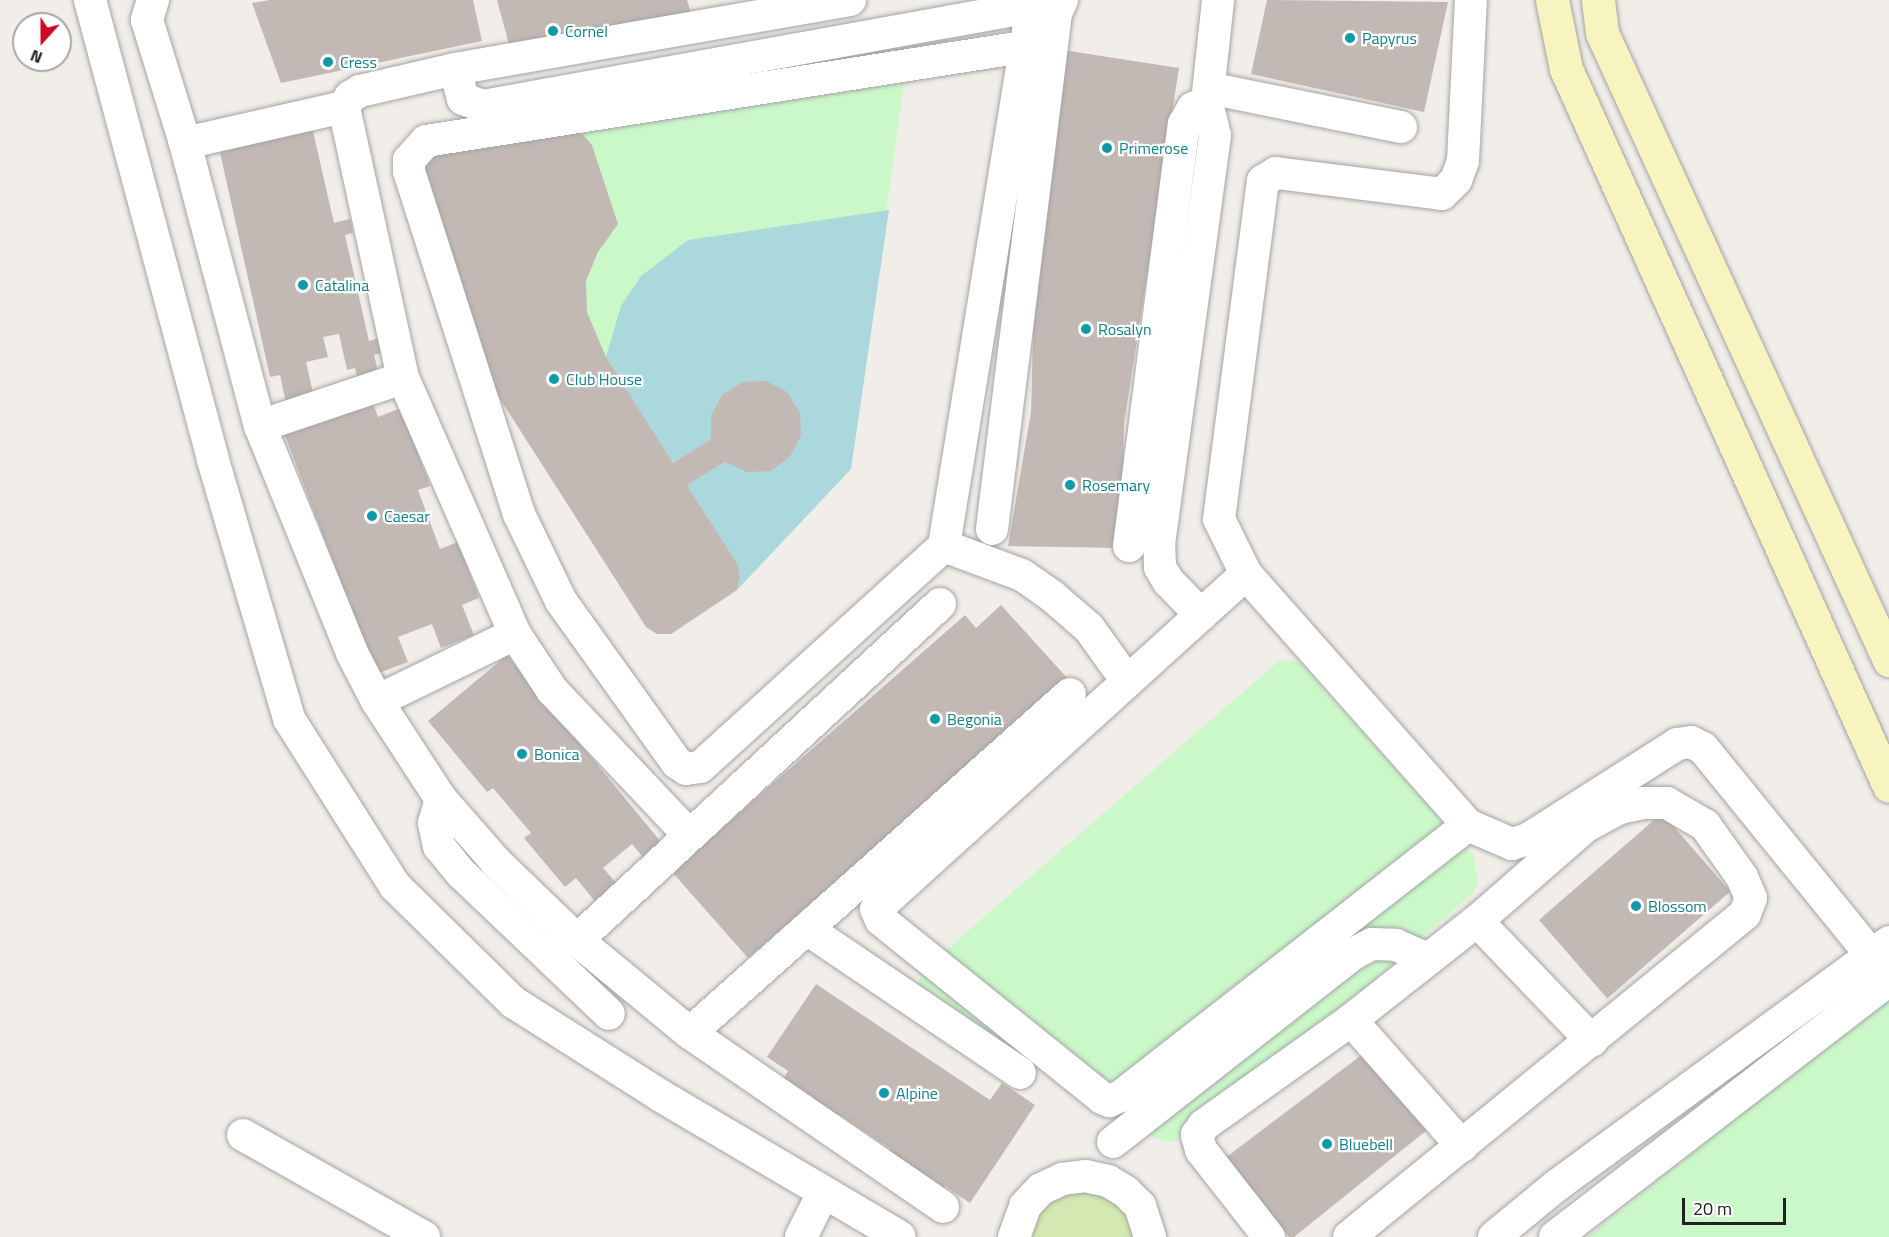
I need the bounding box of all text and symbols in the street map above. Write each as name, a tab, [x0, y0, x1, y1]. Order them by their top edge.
north arrow	[12, 12, 72, 72]
place label: Cornel	[565, 21, 608, 41]
marker: Cornel	[546, 24, 560, 38]
place label: Papyrus	[1362, 28, 1417, 48]
marker: Papyrus	[1343, 31, 1357, 45]
text: N	[27, 44, 46, 70]
place label: Cress	[340, 52, 377, 72]
marker: Cress	[321, 55, 335, 69]
place label: Primerose	[1119, 138, 1188, 158]
marker: Primerose	[1100, 141, 1114, 155]
place label: Catalina	[315, 275, 369, 295]
marker: Catalina	[296, 278, 310, 292]
place label: Rosalyn	[1098, 319, 1152, 339]
marker: Rosalyn	[1079, 322, 1093, 336]
place label: Club House	[566, 369, 642, 389]
marker: Club House	[547, 372, 561, 386]
place label: Rosemary	[1082, 475, 1150, 495]
marker: Rosemary	[1063, 478, 1077, 492]
place label: Caesar	[384, 506, 430, 526]
marker: Caesar	[365, 509, 379, 523]
place label: Begonia	[947, 709, 1002, 729]
marker: Begonia	[928, 712, 942, 726]
place label: Bonica	[534, 744, 579, 764]
marker: Bonica	[515, 747, 529, 761]
place label: Blossom	[1648, 896, 1707, 916]
marker: Blossom	[1629, 899, 1643, 913]
place label: Alpine	[896, 1083, 938, 1103]
marker: Alpine	[877, 1086, 891, 1100]
place label: Bluebell	[1339, 1134, 1393, 1154]
marker: Bluebell	[1320, 1137, 1334, 1151]
scale bar	[1685, 1186, 1788, 1224]
text: 20 m	[1693, 1195, 1732, 1222]

